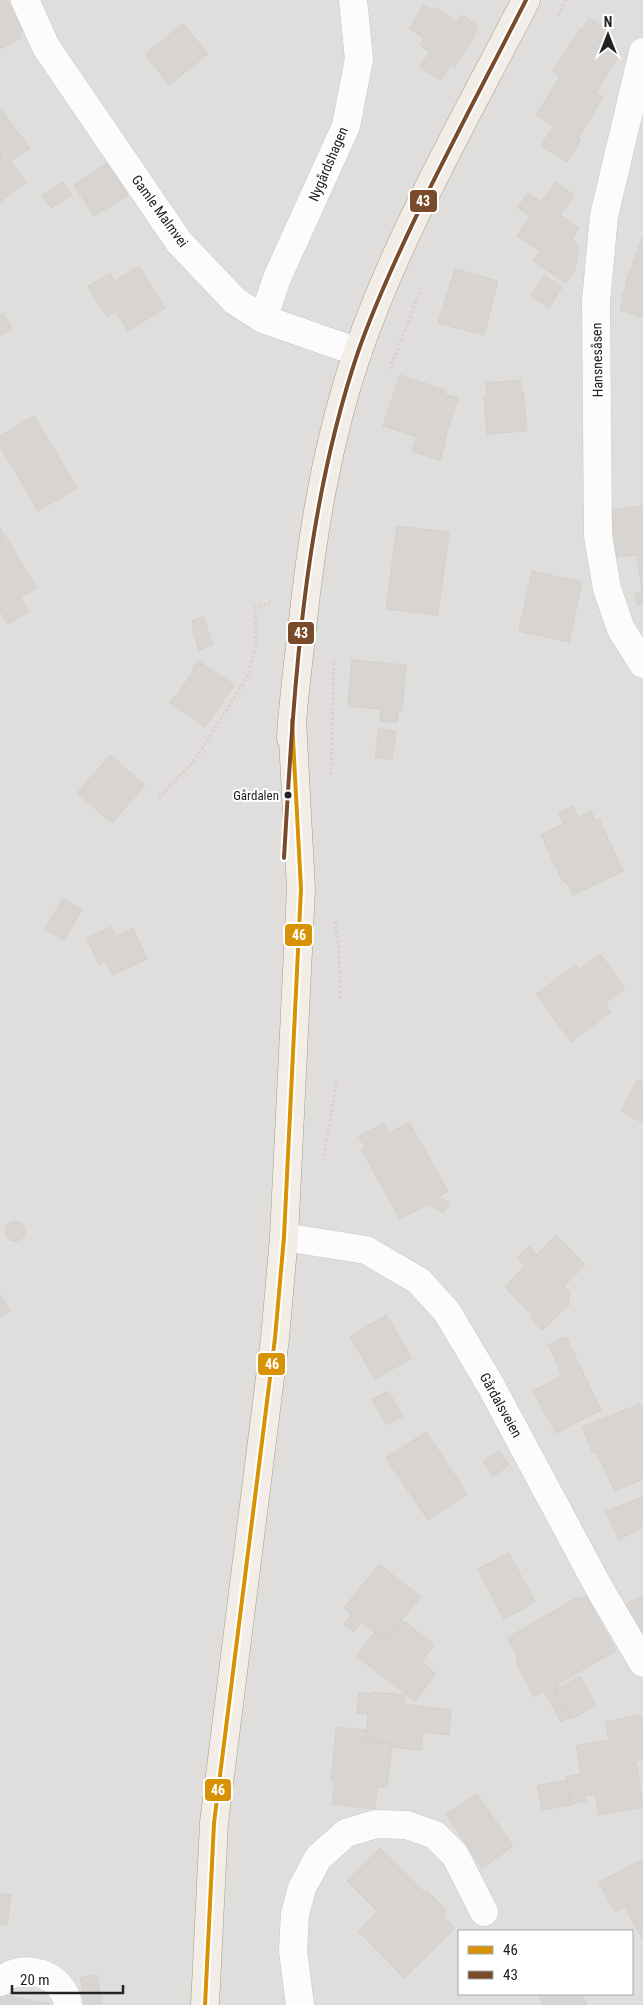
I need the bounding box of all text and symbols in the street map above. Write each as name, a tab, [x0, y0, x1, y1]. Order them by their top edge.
north arrow	[583, 10, 633, 60]
text: N	[604, 14, 612, 30]
street label: Nygårdshagen	[305, 124, 351, 204]
street label: Gamle Malmvei	[128, 172, 192, 250]
line badge: 43	[409, 189, 438, 213]
text: 43	[416, 193, 430, 209]
street label: Hansnesåsen	[588, 323, 606, 397]
line badge: 43	[287, 621, 315, 645]
text: 43	[294, 625, 308, 641]
place label: Gårdalen	[233, 788, 279, 803]
marker: Gårdalen	[283, 790, 293, 800]
line badge: 46	[284, 923, 313, 947]
text: 46	[292, 927, 306, 943]
line badge: 46	[257, 1352, 286, 1376]
text: 46	[265, 1356, 279, 1372]
street label: Gårdalsveien	[477, 1370, 525, 1440]
line badge: 46	[204, 1778, 232, 1802]
text: 46	[211, 1782, 225, 1798]
legend	[458, 1930, 633, 1995]
text: 46	[503, 1941, 518, 1959]
scale bar	[12, 1962, 124, 1994]
text: 43	[503, 1966, 518, 1984]
text: 20 m	[20, 1971, 50, 1989]

